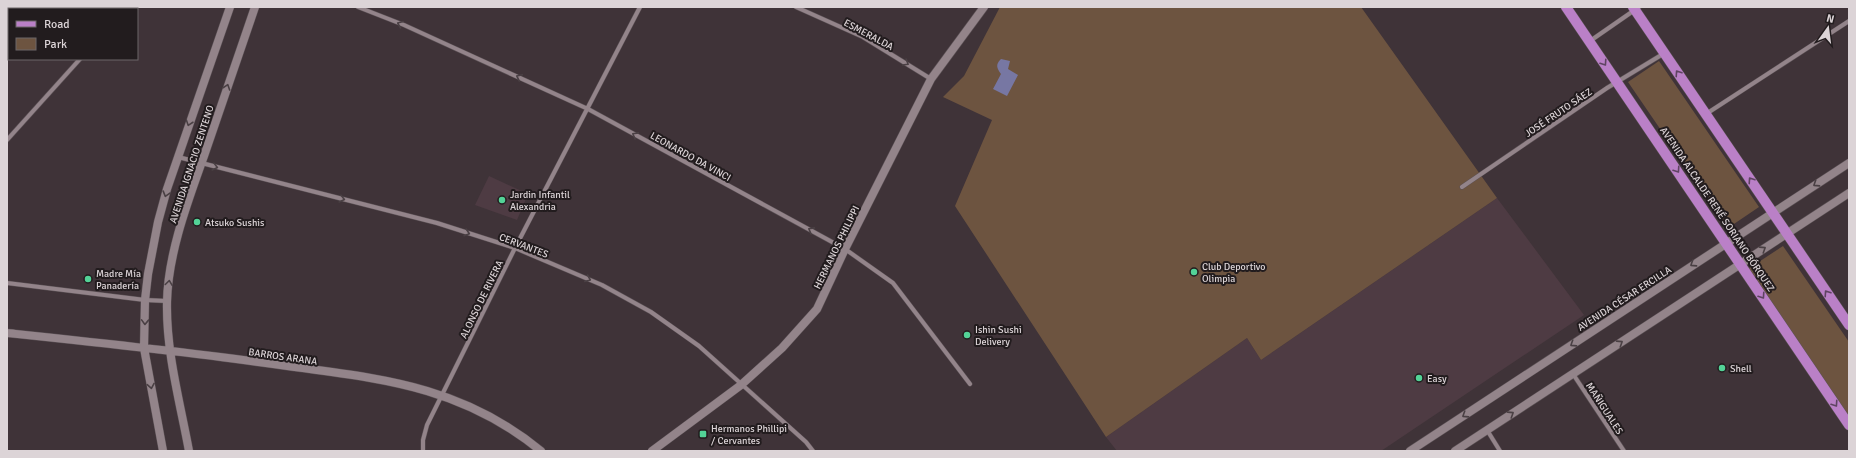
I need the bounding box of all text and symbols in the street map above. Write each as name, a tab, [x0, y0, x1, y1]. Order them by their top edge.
legend	[8, 8, 138, 60]
north arrow	[1808, 8, 1848, 48]
text: N	[1825, 12, 1836, 26]
text: Road	[44, 17, 70, 32]
street label: ESMERALDA	[842, 17, 895, 53]
one-way arrow	[397, 20, 404, 28]
text: Park	[44, 37, 67, 52]
one-way arrow	[1599, 58, 1606, 65]
one-way arrow	[902, 59, 909, 66]
one-way arrow	[1676, 70, 1683, 77]
one-way arrow	[515, 74, 523, 82]
one-way arrow	[223, 84, 231, 91]
street label: JOSÉ FRUTO SÁEZ	[1522, 85, 1595, 140]
street label: AVENIDA IGNACIO ZENTENO	[167, 103, 217, 225]
one-way arrow	[186, 120, 194, 127]
street label: AVENIDA ALCALDE RENÉ SORIANO BÓRQUEZ	[1657, 124, 1778, 294]
street label: LEONARDO DA VINCI	[648, 130, 733, 184]
one-way arrow	[632, 132, 639, 139]
one-way arrow	[212, 163, 219, 171]
one-way arrow	[1672, 166, 1680, 173]
one-way arrow	[1748, 177, 1756, 184]
one-way arrow	[1813, 179, 1820, 187]
place label: Jardin Infantil Alexandria	[510, 189, 570, 213]
one-way arrow	[162, 190, 171, 197]
one-way arrow	[338, 194, 345, 203]
marker: Jardin Infantil Alexandria	[497, 195, 507, 205]
street label: HERMANOS PHILIPPI	[811, 204, 862, 291]
marker: Atsuko Sushis	[192, 217, 202, 227]
place label: Atsuko Sushis	[205, 217, 265, 229]
one-way arrow	[463, 228, 470, 236]
one-way arrow	[807, 228, 815, 235]
street label: CERVANTES	[497, 231, 550, 261]
one-way arrow	[1759, 247, 1766, 254]
street label: ALONSO DE RIVERA	[458, 258, 506, 341]
one-way arrow	[1691, 260, 1698, 267]
place label: Club Deportivo Olimpia	[1202, 261, 1265, 285]
street label: AVENIDA CÉSAR ERCILLA	[1575, 263, 1674, 334]
marker: Club Deportivo Olimpia	[1189, 267, 1199, 277]
place label: Madre Mía Panadería	[96, 268, 141, 292]
marker: Madre Mía Panadería	[83, 274, 93, 284]
one-way arrow	[584, 274, 592, 282]
one-way arrow	[165, 280, 174, 286]
one-way arrow	[1824, 290, 1832, 297]
one-way arrow	[1757, 292, 1765, 299]
one-way arrow	[140, 319, 149, 325]
place label: Ishin Sushi Delivery	[975, 324, 1022, 348]
marker: Ishin Sushi Delivery	[962, 330, 972, 340]
one-way arrow	[1570, 339, 1577, 346]
one-way arrow	[1616, 340, 1623, 348]
street label: BARROS ARANA	[248, 346, 318, 368]
marker: Shell	[1717, 363, 1727, 373]
place label: Shell	[1730, 363, 1752, 375]
marker: Easy	[1414, 373, 1424, 383]
place label: Easy	[1427, 373, 1447, 385]
street label: MAÑIGUALES	[1583, 380, 1626, 437]
one-way arrow	[146, 383, 155, 389]
one-way arrow	[1830, 400, 1838, 407]
one-way arrow	[1462, 410, 1469, 417]
one-way arrow	[1507, 411, 1514, 419]
place label: Hermanos Phillipi / Cervantes	[711, 423, 787, 447]
marker: Hermanos Phillipi / Cervantes	[698, 429, 708, 439]

